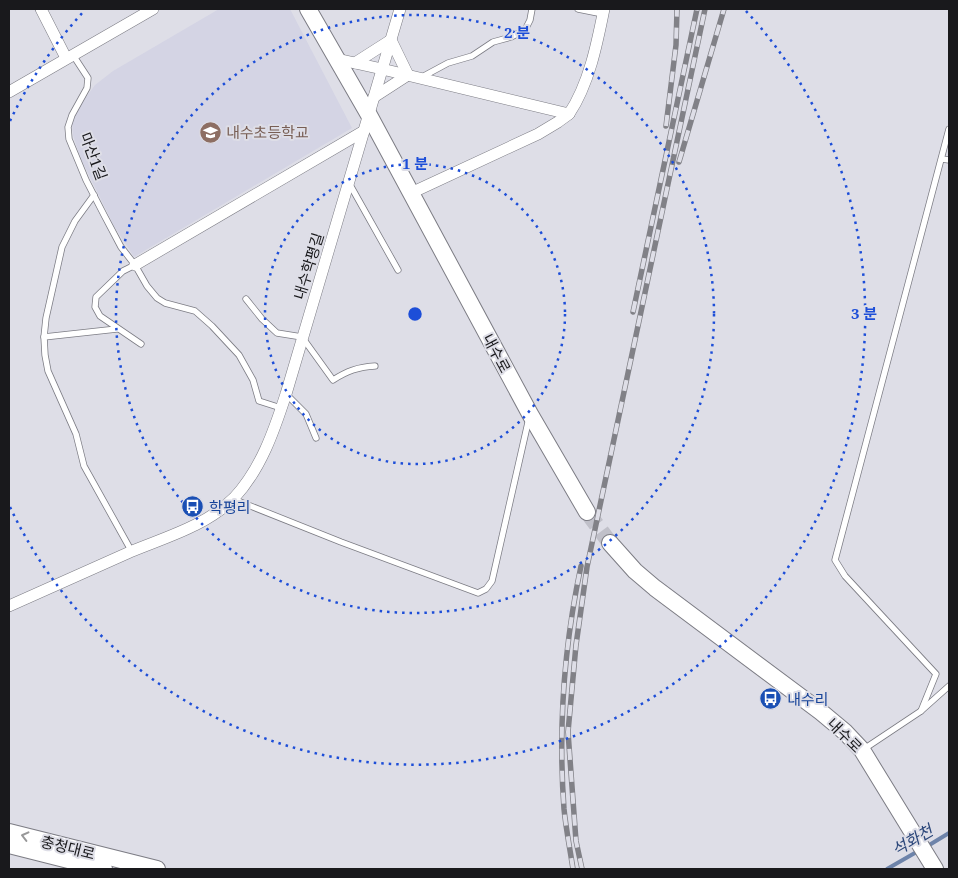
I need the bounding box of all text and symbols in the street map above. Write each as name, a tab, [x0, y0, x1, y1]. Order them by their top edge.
text: 2 분	[504, 22, 530, 42]
school or university icon: 내수초등학교	[198, 120, 222, 144]
place label: 내수초등학교	[226, 122, 309, 142]
street label: 마산1길	[76, 129, 112, 183]
text: 1 분	[402, 153, 428, 173]
street label: 내수학평길	[288, 230, 328, 302]
text: 3 분	[851, 303, 877, 323]
centre of rings	[406, 305, 424, 323]
street label: 내수로	[478, 330, 516, 376]
bus stop icon: 학평리	[181, 495, 205, 519]
place label: 학평리	[209, 497, 250, 517]
bus stop icon: 내수리	[759, 687, 783, 711]
place label: 내수리	[787, 689, 828, 709]
street label: 내수로	[823, 713, 867, 757]
water label: 석화천	[887, 818, 939, 861]
one-way arrow	[21, 831, 30, 842]
street label: 충청대로	[39, 831, 97, 863]

